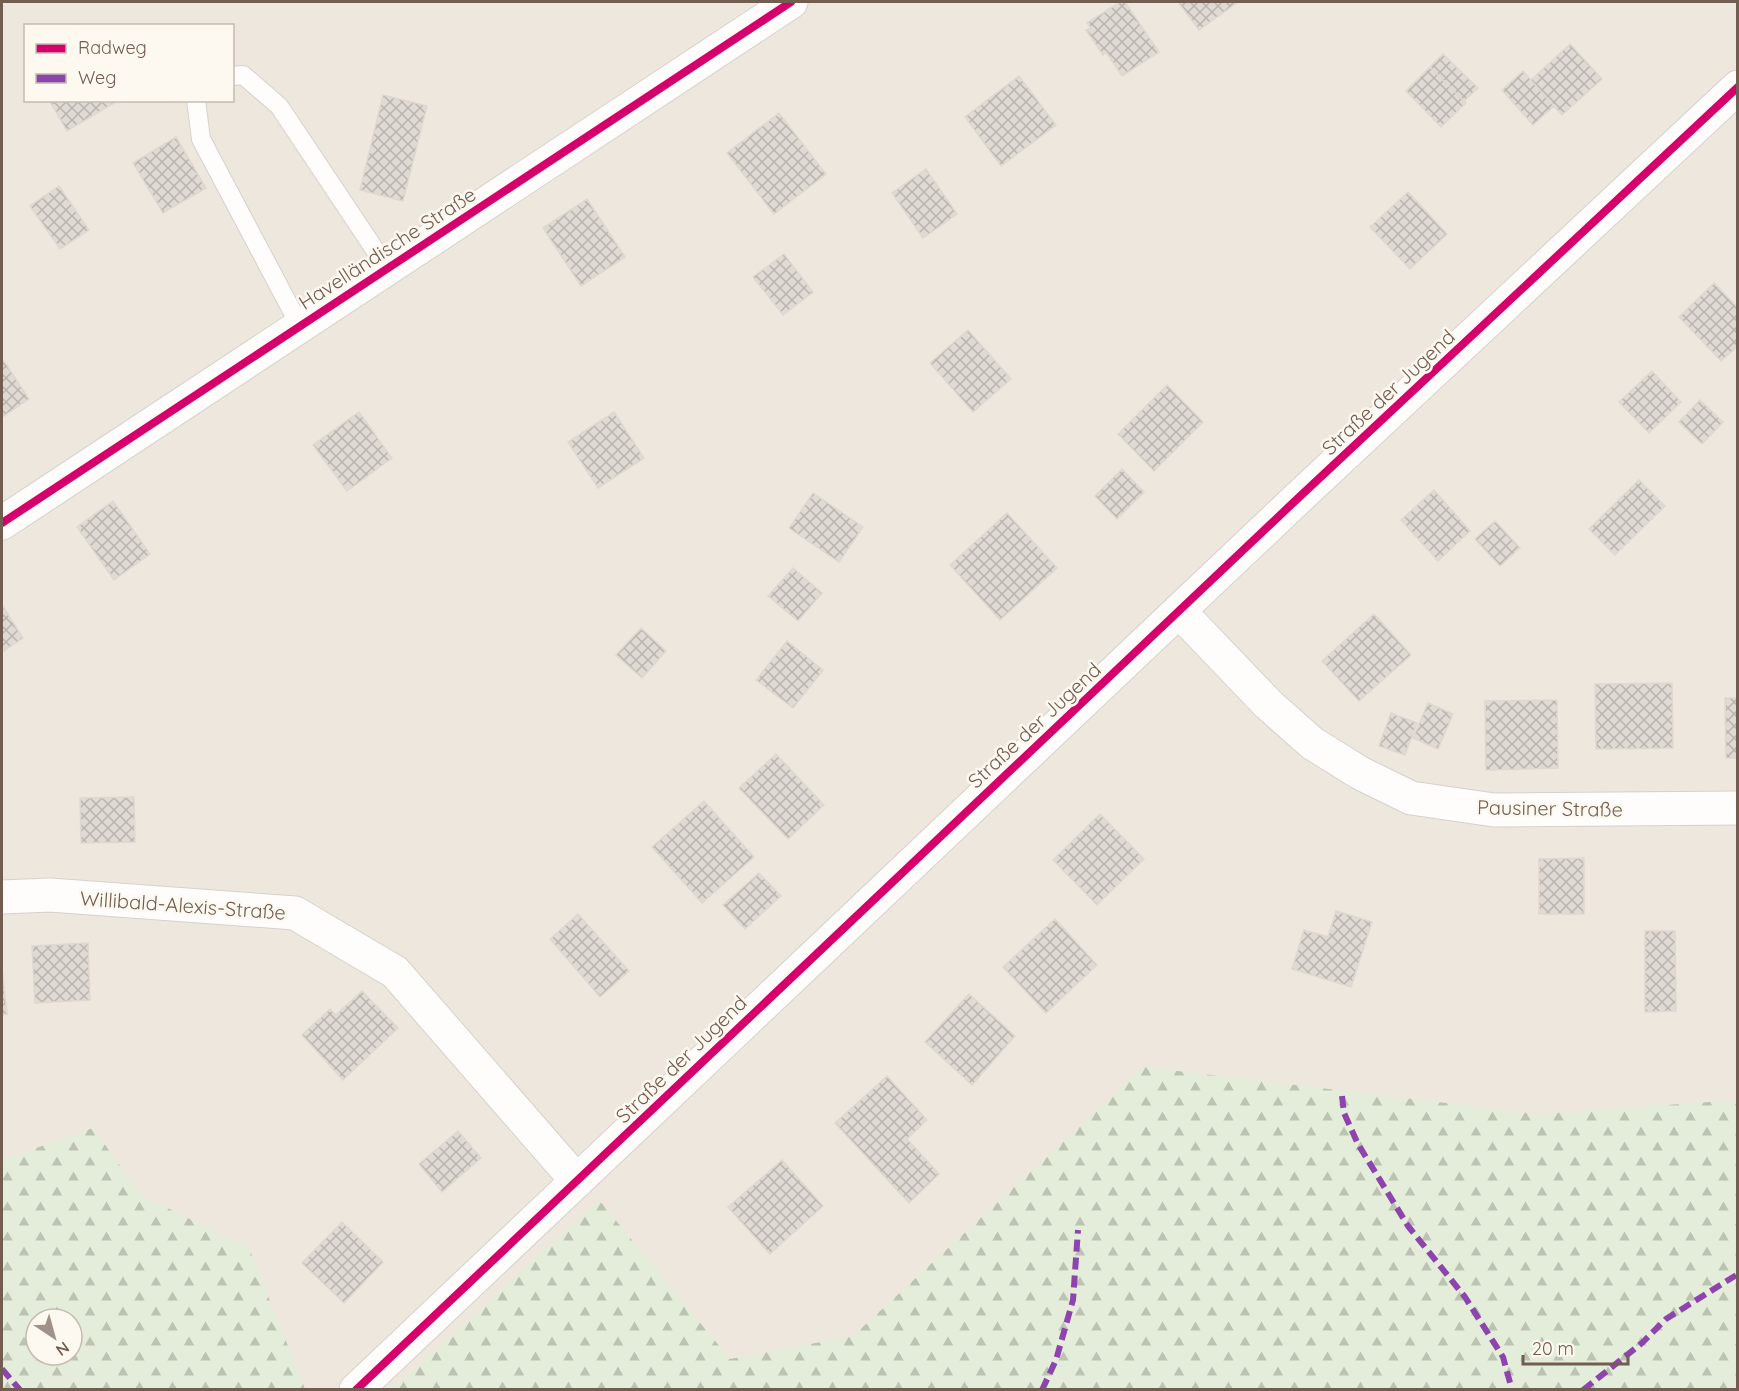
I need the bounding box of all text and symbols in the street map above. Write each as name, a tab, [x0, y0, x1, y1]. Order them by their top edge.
legend	[24, 24, 234, 102]
text: Radweg	[78, 36, 147, 59]
text: Weg	[78, 66, 116, 89]
street label: Havelländische Straße	[294, 181, 480, 315]
street label: Straße der Jugend	[1316, 324, 1460, 460]
street label: Straße der Jugend	[962, 657, 1106, 793]
street label: Pausiner Straße	[1477, 794, 1623, 822]
street label: Willibald-Alexis-Straße	[79, 885, 287, 925]
street label: Straße der Jugend	[610, 990, 752, 1128]
north arrow	[24, 1307, 84, 1367]
scale bar	[1523, 1328, 1628, 1366]
text: 20 m	[1532, 1337, 1574, 1360]
text: N	[52, 1338, 73, 1361]

